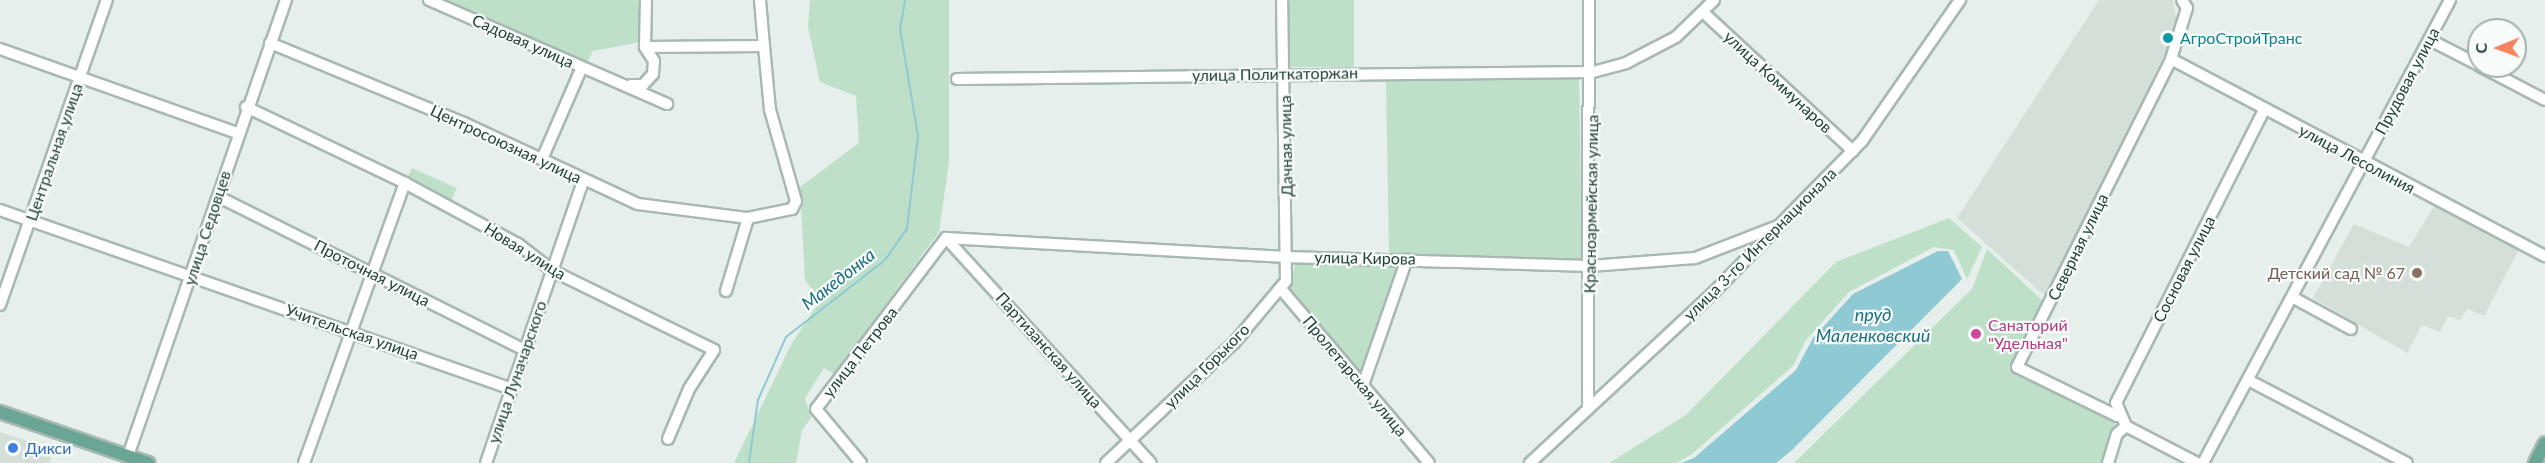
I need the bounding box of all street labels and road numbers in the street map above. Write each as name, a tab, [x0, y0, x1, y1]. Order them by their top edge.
street label: Садовая улица	[469, 10, 577, 72]
street label: Прудовая улица	[2371, 24, 2443, 138]
street label: улица Коммунаров	[1720, 27, 1836, 137]
street label: улица Политкаторжан	[1192, 63, 1358, 85]
street label: Центральная улица	[21, 81, 87, 223]
street label: Дачная улица	[1276, 95, 1296, 197]
street label: Центросоюзная улица	[427, 101, 585, 187]
street label: Красноармейская улица	[1580, 115, 1602, 293]
street label: улица Лесолиния	[2296, 120, 2418, 198]
street label: улица 3-го Интернационала	[1680, 164, 1840, 324]
street label: улица Седовцев	[179, 168, 235, 288]
street label: Северная улица	[2044, 190, 2112, 304]
street label: Сосновая улица	[2149, 213, 2219, 325]
street label: Новая улица	[481, 218, 569, 284]
street label: Проточная улица	[311, 236, 433, 310]
street label: улица Кирова	[1314, 248, 1416, 268]
street label: Партизанская улица	[992, 288, 1106, 412]
street label: улица Луначарского	[484, 298, 550, 446]
street label: Учительская улица	[283, 300, 421, 364]
street label: улица Петрова	[819, 303, 901, 401]
street label: Пролетарская улица	[1299, 312, 1411, 440]
street label: улица Горького	[1161, 320, 1253, 412]

